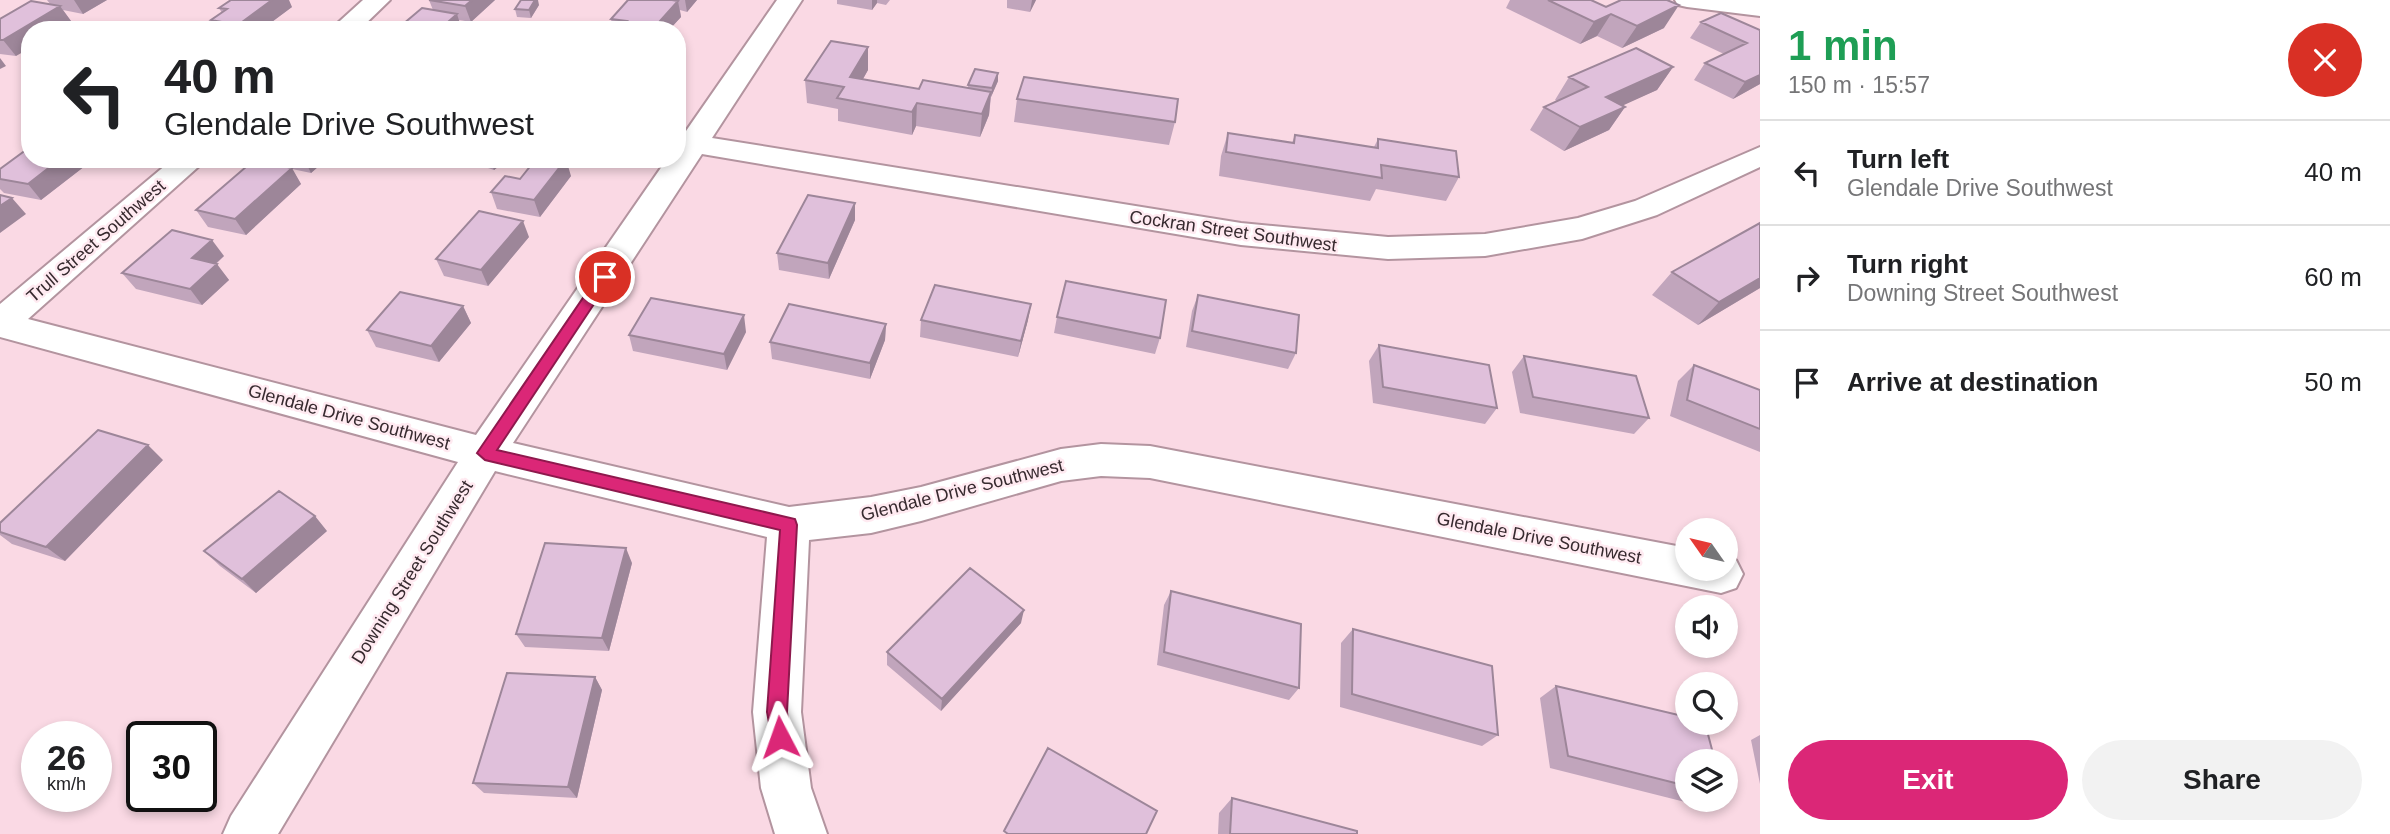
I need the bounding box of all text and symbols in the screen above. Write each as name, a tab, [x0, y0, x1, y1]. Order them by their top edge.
text: 1 min	[1788, 22, 1898, 69]
button: close	[2288, 23, 2362, 97]
icon: left	[49, 49, 140, 140]
text: 40 m	[164, 49, 276, 103]
text: 150 m · 15:57	[1788, 72, 1930, 98]
text: Glendale Drive Southwest	[164, 106, 534, 142]
text: Turn left	[1847, 144, 1949, 174]
icon: left	[1788, 154, 1826, 192]
text: 40 m	[2304, 157, 2362, 187]
text: Glendale Drive Southwest	[1847, 175, 2113, 201]
street label: Trull Street Southwest	[23, 176, 169, 306]
street label: Cockran Street Southwest	[1128, 207, 1338, 255]
pin	[575, 247, 635, 307]
text: Turn right	[1847, 249, 1968, 279]
icon: arrive	[586, 258, 624, 296]
icon: right	[1788, 259, 1826, 297]
text: 60 m	[2304, 262, 2362, 292]
text: Downing Street Southwest	[1847, 280, 2118, 306]
icon: arrive	[1788, 364, 1826, 402]
text: Arrive at destination	[1847, 367, 2098, 397]
text: 50 m	[2304, 367, 2362, 397]
street label: Glendale Drive Southwest	[246, 380, 452, 454]
street label: Glendale Drive Southwest	[859, 455, 1065, 525]
street label: Downing Street Southwest	[347, 477, 477, 667]
street label: Glendale Drive Southwest	[1435, 508, 1643, 568]
north arrow	[1675, 518, 1738, 581]
map controls	[1675, 518, 1738, 812]
button: sound	[1675, 595, 1738, 658]
button: search	[1675, 672, 1738, 735]
position arrow	[743, 700, 817, 774]
speed limit sign: 30	[126, 721, 217, 812]
text: 26	[47, 738, 86, 777]
button: Exit	[1788, 740, 2068, 820]
button: Share	[2082, 740, 2362, 820]
button: layers	[1675, 749, 1738, 812]
text: km/h	[47, 774, 86, 794]

